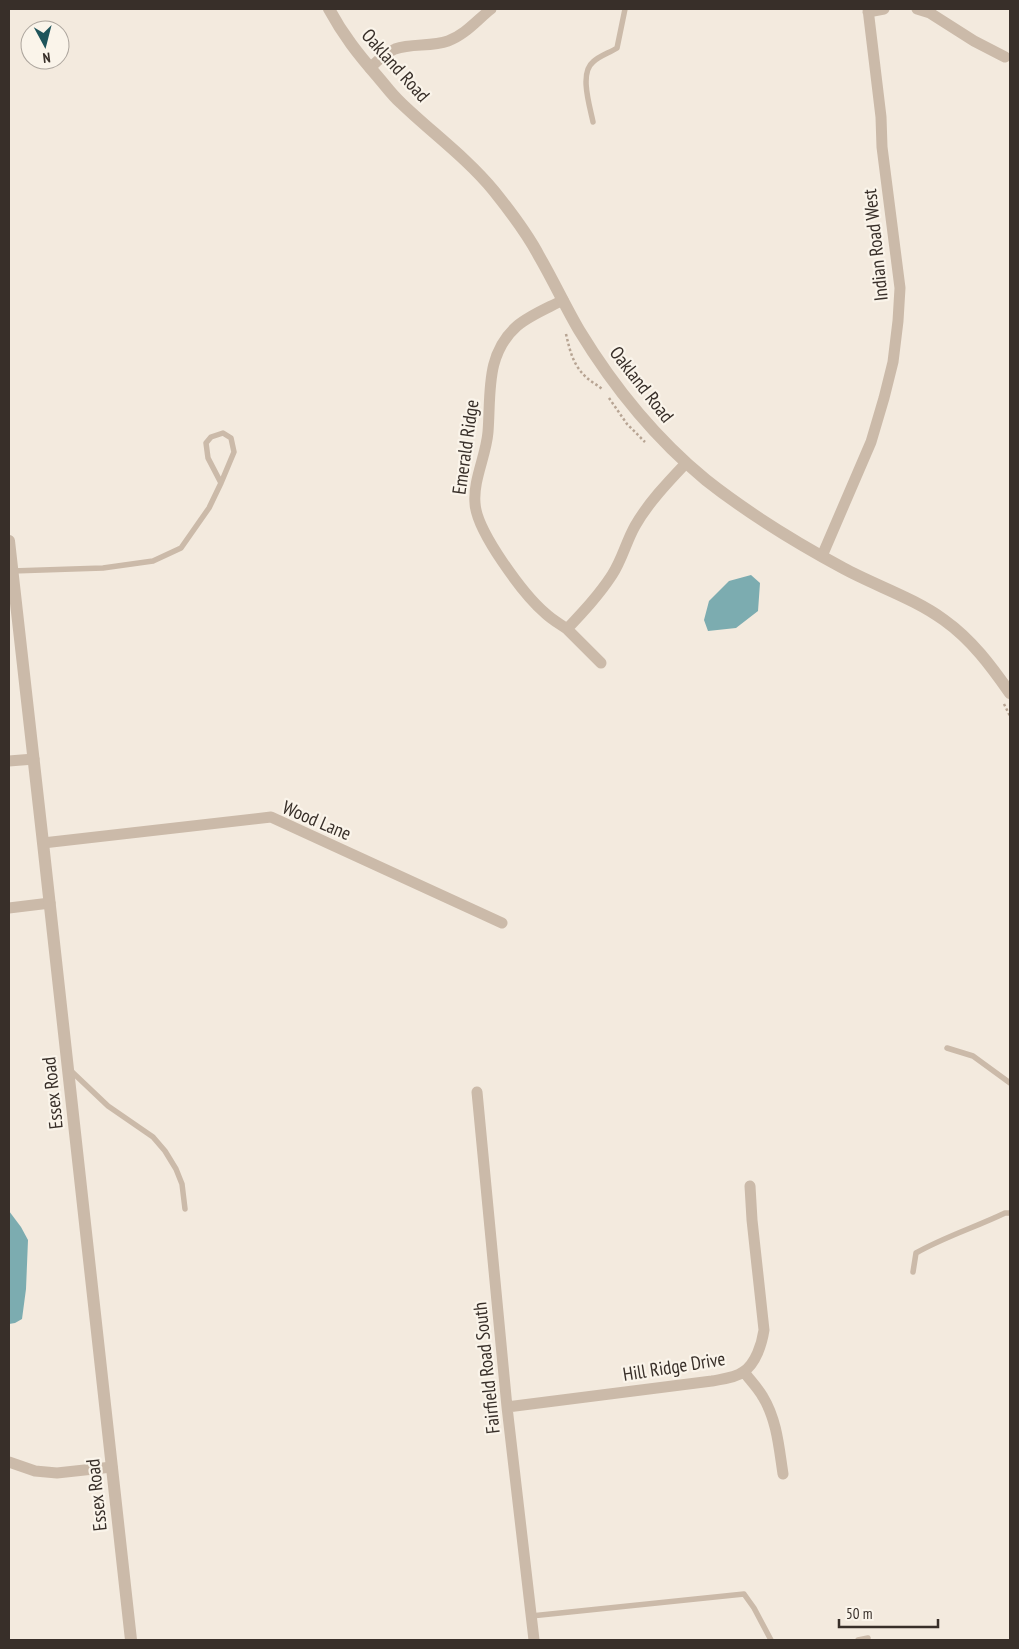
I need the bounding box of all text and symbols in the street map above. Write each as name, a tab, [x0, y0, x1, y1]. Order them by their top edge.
north arrow	[20, 20, 70, 70]
street label: Oakland Road	[357, 23, 435, 107]
text: N	[42, 49, 51, 67]
street label: Indian Road West	[857, 187, 893, 302]
street label: Oakland Road	[605, 341, 679, 427]
street label: Emerald Ridge	[446, 398, 484, 496]
street label: Wood Lane	[279, 795, 355, 845]
street label: Essex Road	[36, 1056, 68, 1130]
street label: Fairfield Road South	[467, 1301, 505, 1435]
street label: Hill Ridge Drive	[621, 1346, 727, 1386]
street label: Essex Road	[80, 1458, 112, 1532]
scale bar	[839, 1596, 938, 1628]
text: 50 m	[846, 1604, 872, 1623]

